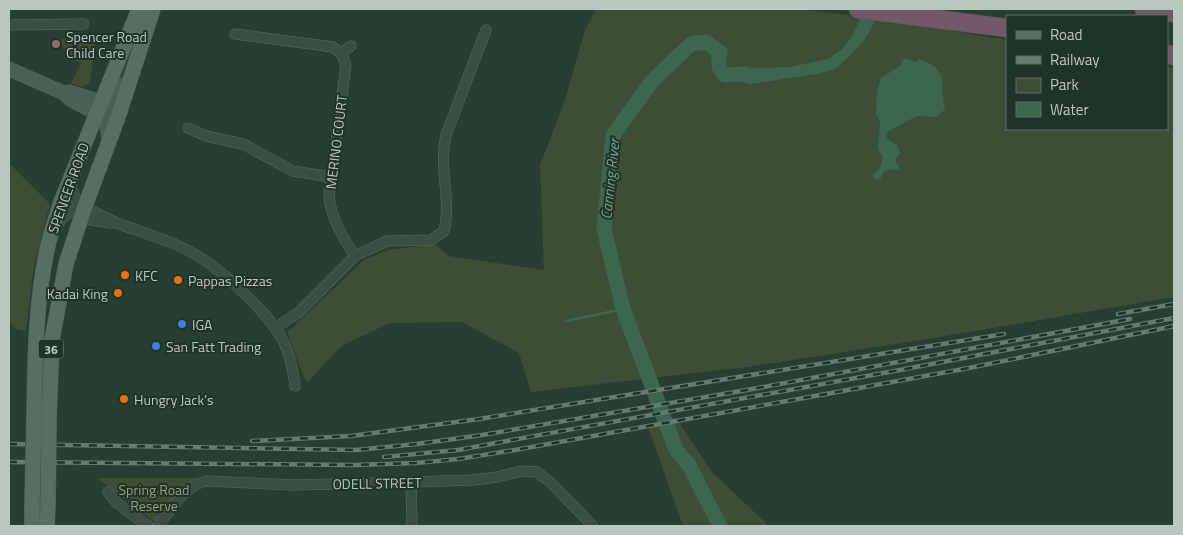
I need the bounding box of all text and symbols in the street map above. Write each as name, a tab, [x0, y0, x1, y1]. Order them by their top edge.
legend	[1006, 15, 1168, 130]
text: Road	[1050, 23, 1082, 46]
place label: Spencer Road Child Care	[66, 26, 147, 63]
marker: Spencer Road Child Care	[50, 38, 62, 50]
text: Railway	[1050, 48, 1100, 71]
text: Park	[1050, 73, 1079, 96]
street label: MERINO COURT	[320, 93, 352, 190]
text: Water	[1050, 98, 1089, 121]
water label: Canning River	[594, 135, 626, 220]
street label: SPENCER ROAD	[42, 140, 94, 236]
place label: KFC	[135, 265, 158, 286]
marker: KFC	[119, 269, 131, 281]
place label: Pappas Pizzas	[188, 270, 272, 291]
marker: Pappas Pizzas	[172, 274, 184, 286]
place label: Kadai King	[47, 283, 108, 304]
marker: Kadai King	[112, 287, 124, 299]
place label: IGA	[192, 314, 213, 335]
marker: IGA	[176, 318, 188, 330]
place label: San Fatt Trading	[166, 336, 261, 357]
road number: 36	[38, 339, 64, 358]
marker: San Fatt Trading	[150, 340, 162, 352]
place label: Hungry Jack's	[134, 389, 214, 410]
marker: Hungry Jack's	[118, 393, 130, 405]
street label: ODELL STREET	[332, 472, 422, 494]
park label: Spring Road Reserve	[119, 479, 189, 516]

